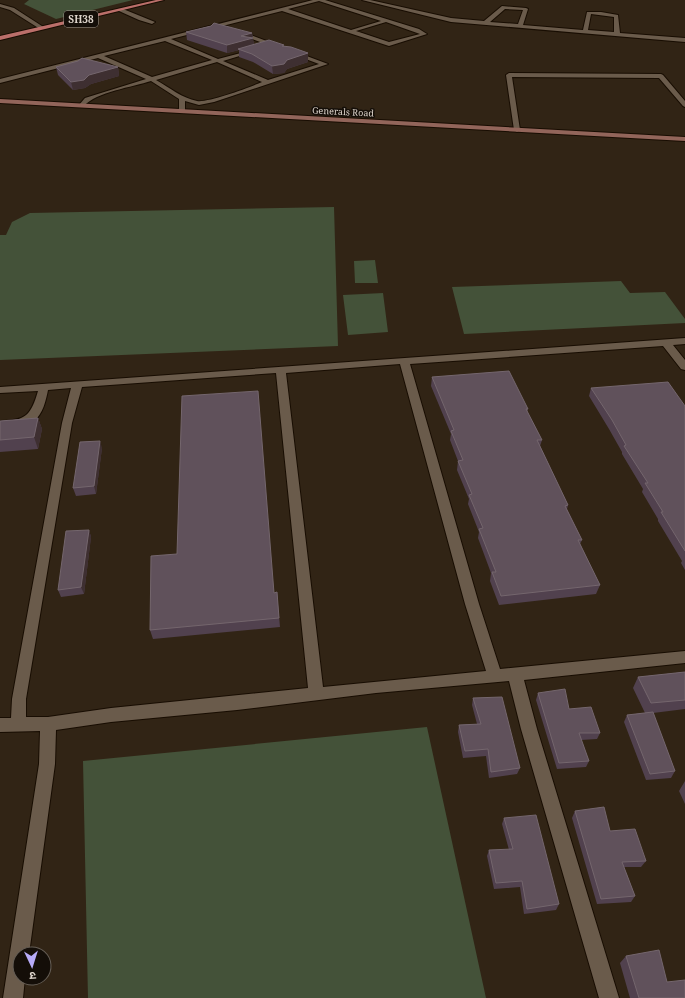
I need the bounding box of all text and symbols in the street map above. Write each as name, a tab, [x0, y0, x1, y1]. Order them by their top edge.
road number: SH38	[64, 11, 98, 27]
street label: Generals Road	[312, 103, 375, 120]
north arrow	[12, 946, 52, 986]
text: उ	[28, 969, 36, 984]

